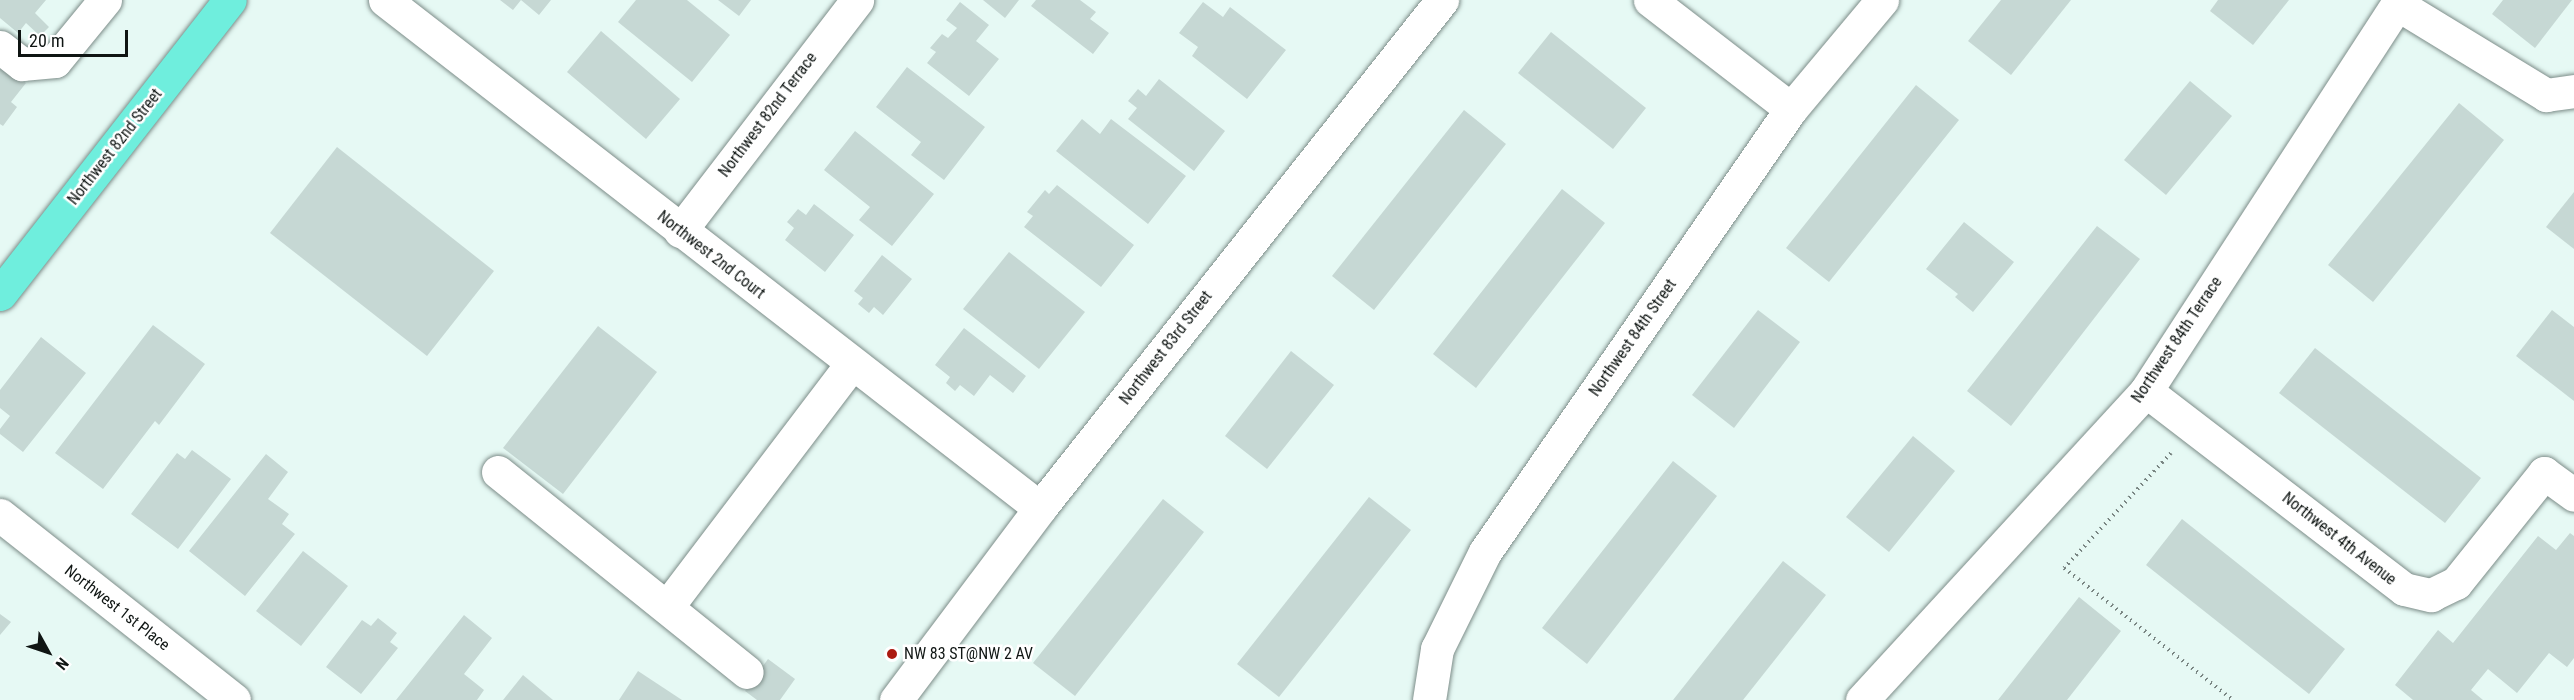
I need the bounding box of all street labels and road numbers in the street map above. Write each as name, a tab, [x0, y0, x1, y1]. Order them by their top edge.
street label: Northwest 82nd Terrace	[715, 49, 821, 181]
street label: Northwest 82nd Street	[64, 85, 166, 209]
street label: Northwest 2nd Court	[653, 207, 769, 303]
street label: Northwest 84th Terrace	[2128, 273, 2226, 407]
street label: Northwest 84th Street	[1585, 276, 1681, 400]
street label: Northwest 83rd Street	[1116, 287, 1216, 409]
street label: Northwest 4th Avenue	[2278, 489, 2400, 589]
street label: Northwest 1st Place	[61, 561, 173, 655]

